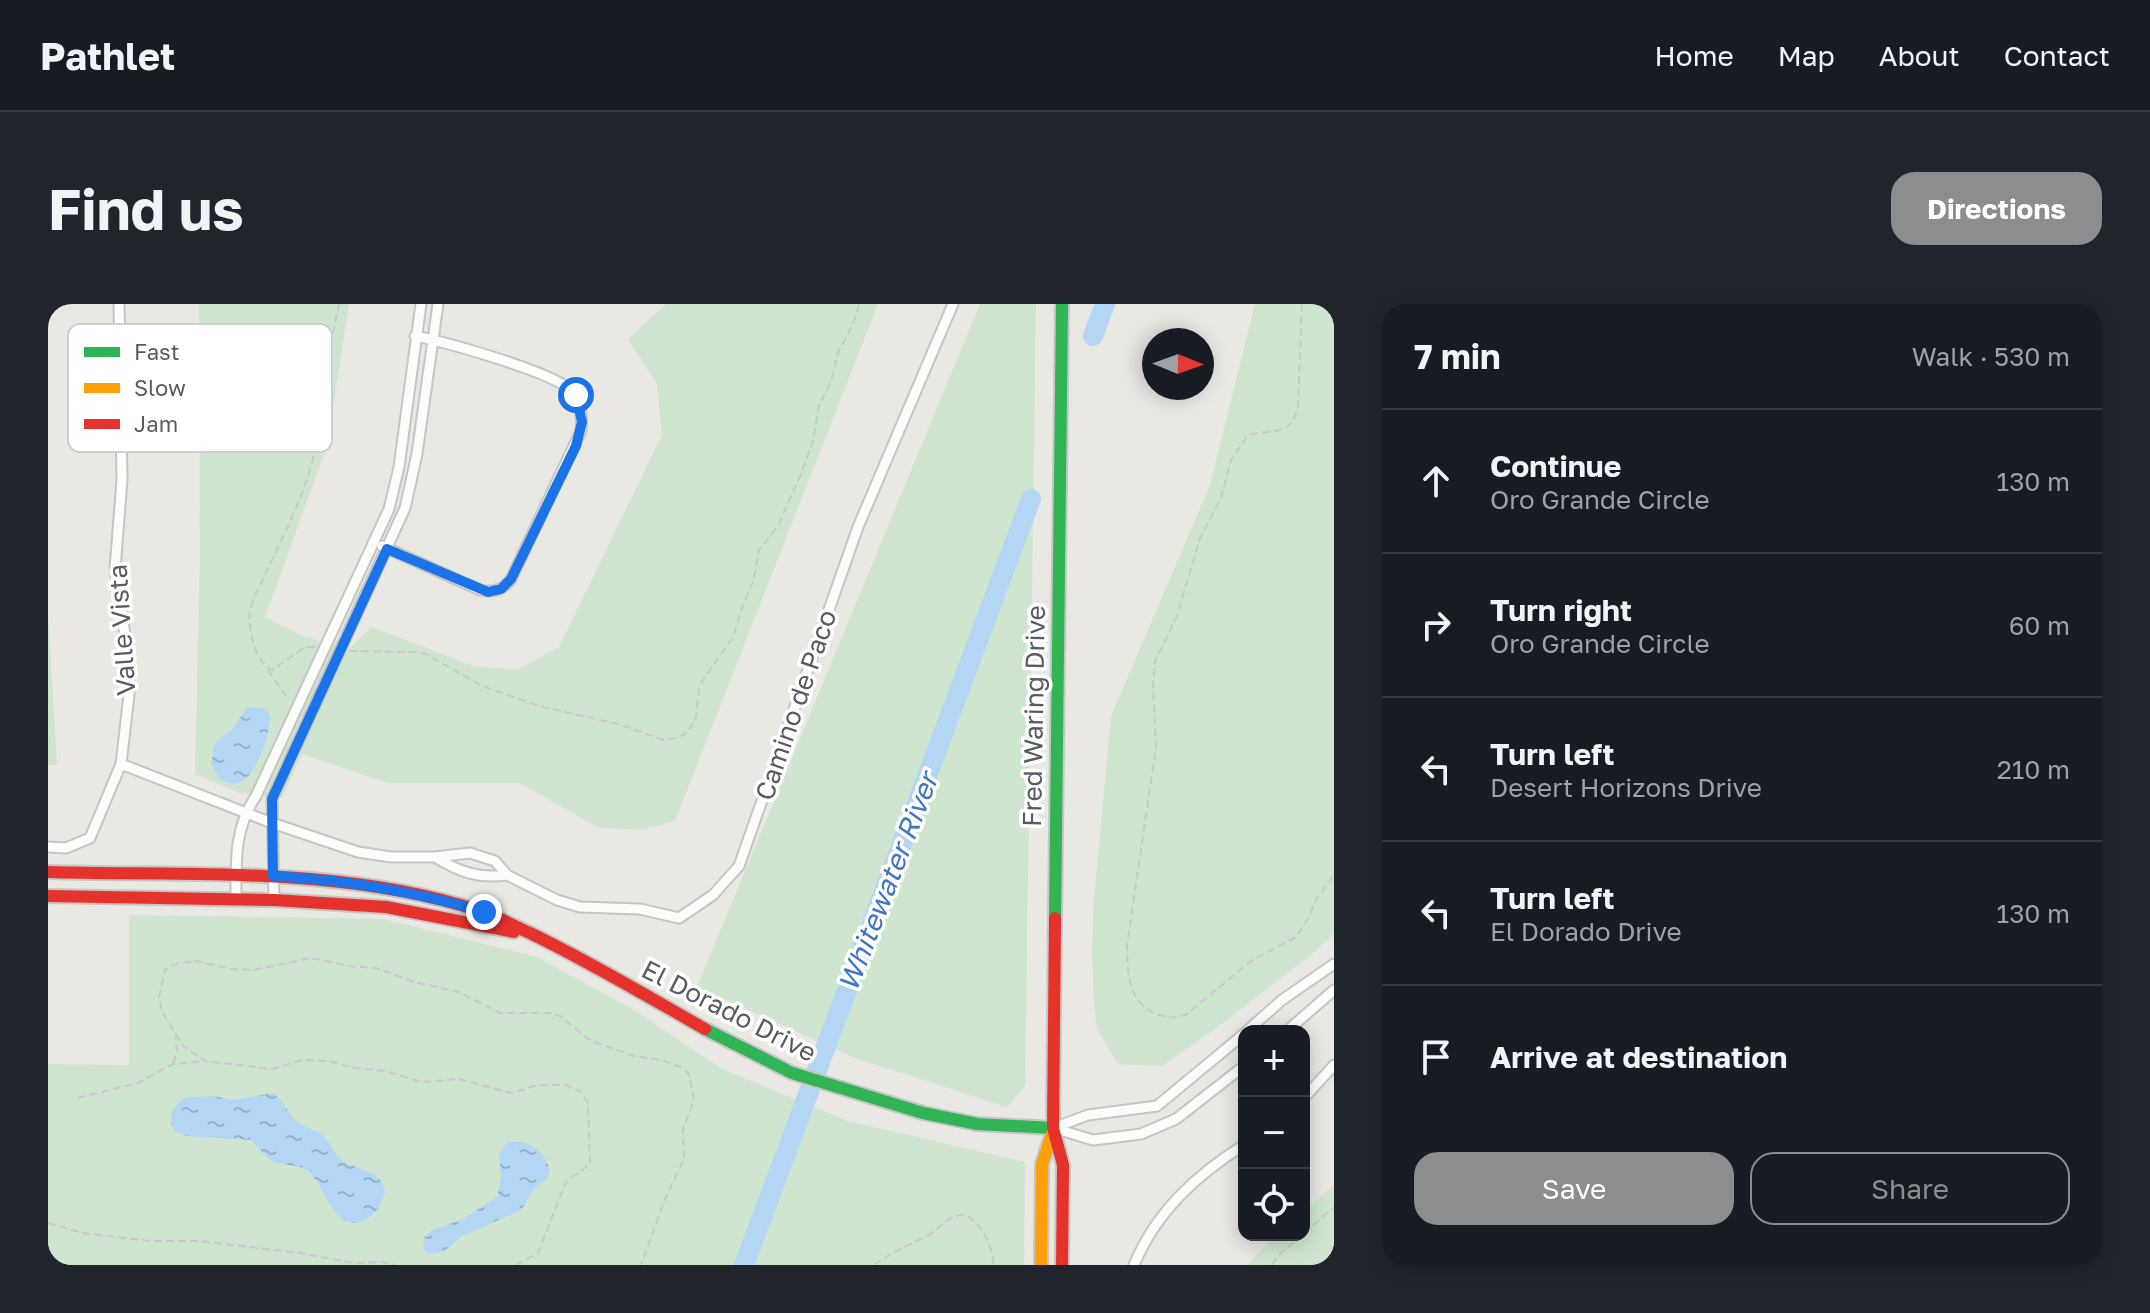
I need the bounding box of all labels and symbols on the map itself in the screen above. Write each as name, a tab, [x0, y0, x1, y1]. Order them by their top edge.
legend	[68, 324, 332, 452]
north arrow	[1142, 328, 1214, 400]
text: Fast	[134, 338, 180, 365]
text: Slow	[134, 374, 186, 401]
route start	[558, 377, 594, 413]
text: Jam	[134, 410, 178, 437]
street label: Valle Vista	[101, 563, 142, 697]
street label: Fred Waring Drive	[1016, 605, 1051, 827]
street label: Camino de Paco	[748, 606, 843, 804]
water label: Whitewater River	[831, 764, 946, 995]
route end	[466, 894, 502, 930]
street label: El Dorado Drive	[637, 953, 822, 1068]

